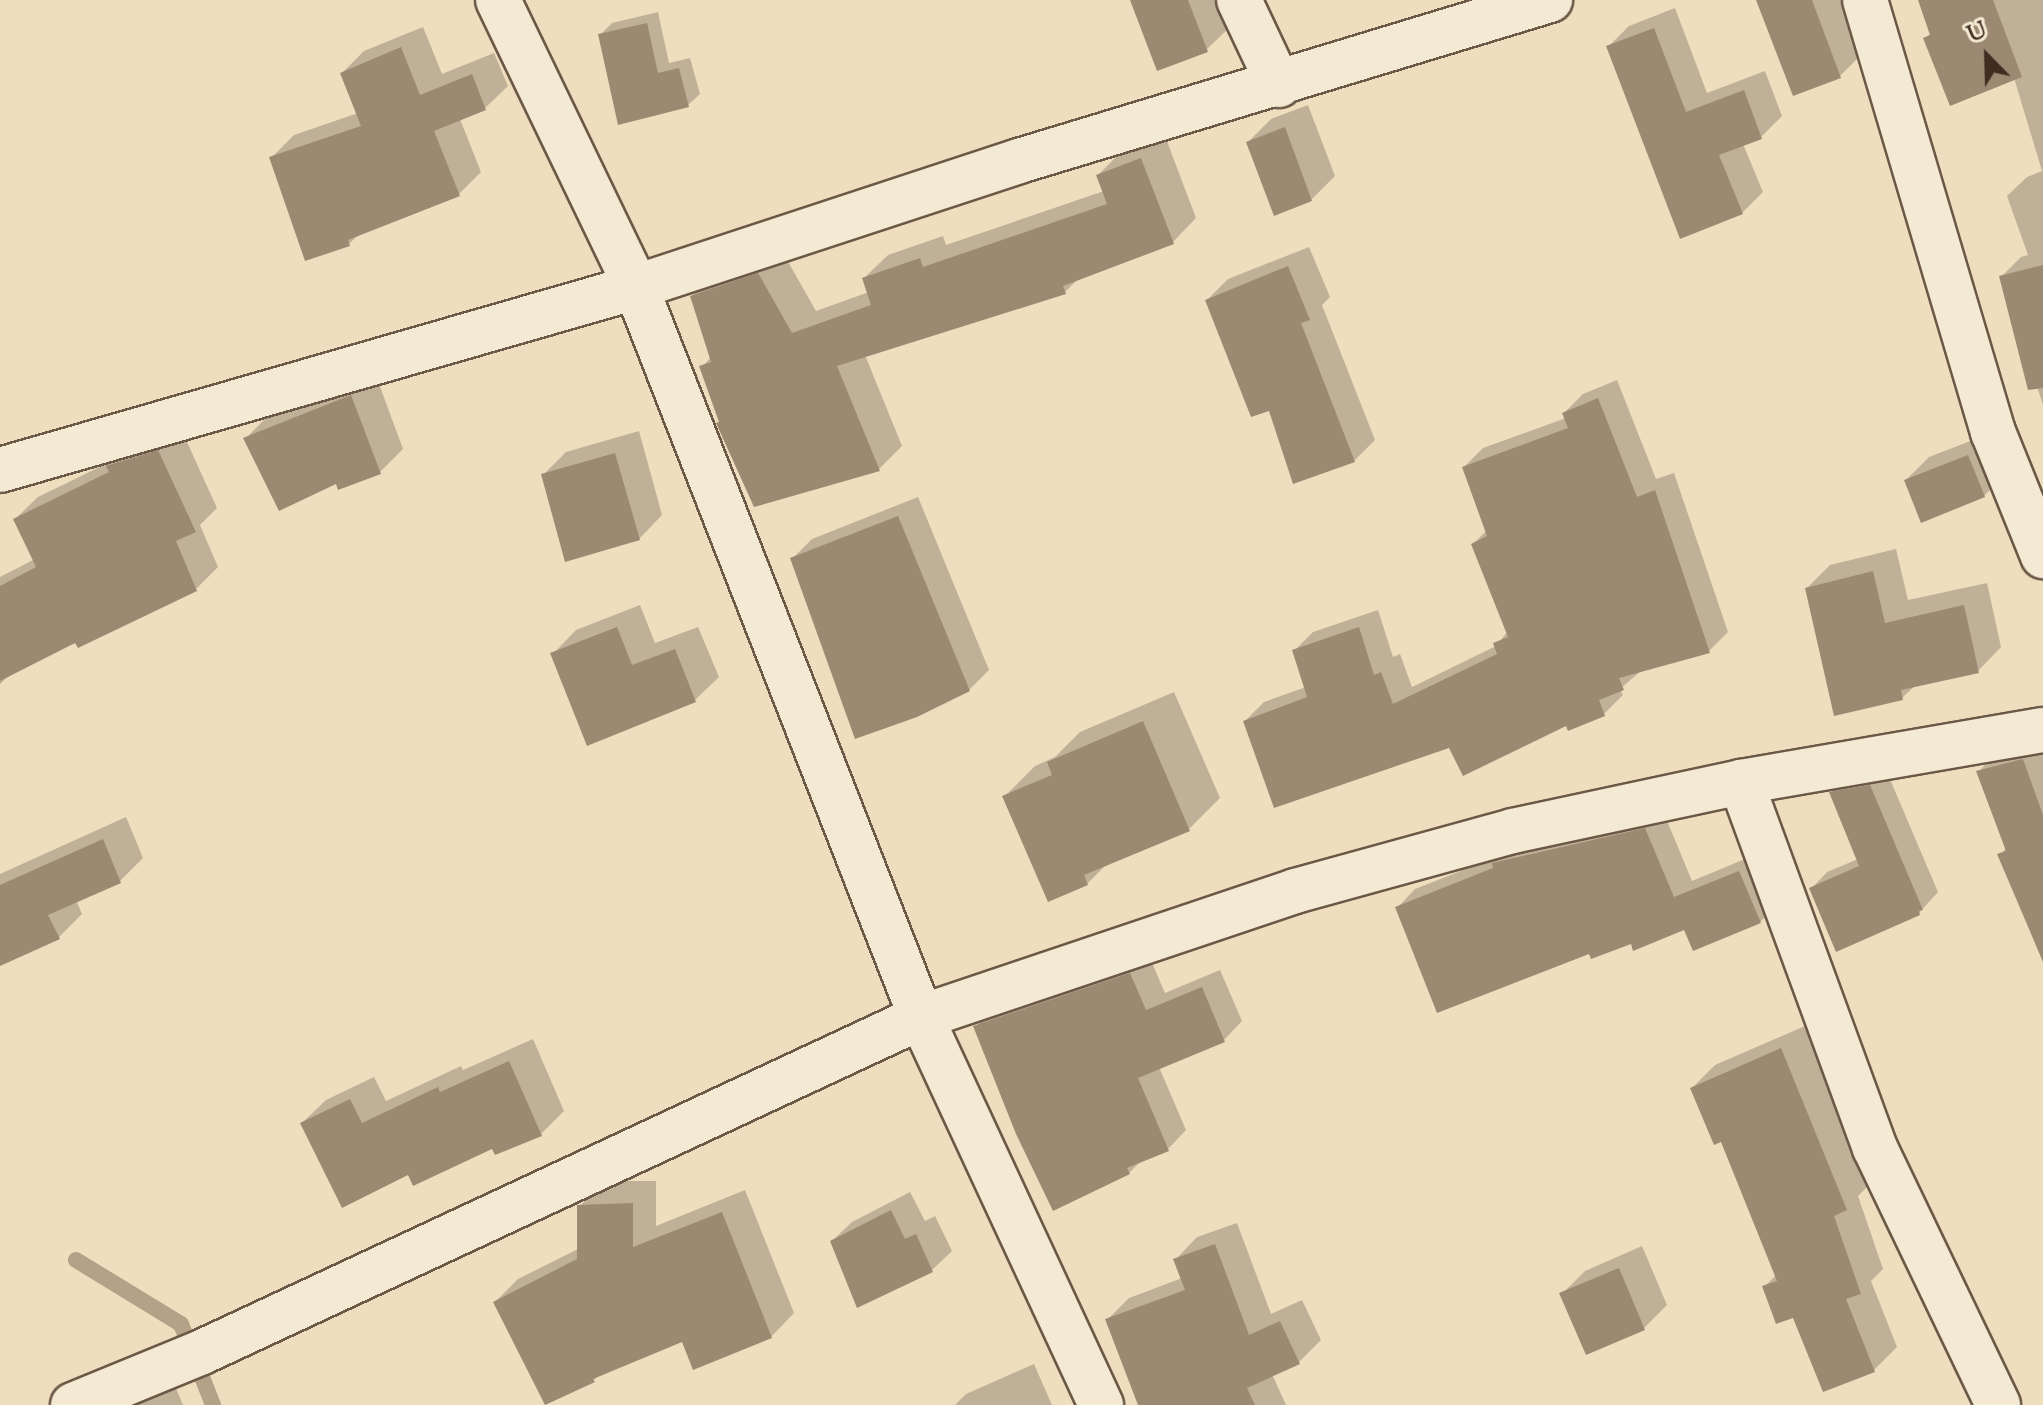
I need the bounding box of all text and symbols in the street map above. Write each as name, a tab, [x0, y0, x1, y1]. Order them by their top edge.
north arrow	[1947, 16, 2027, 96]
text: U	[1963, 16, 1992, 52]

